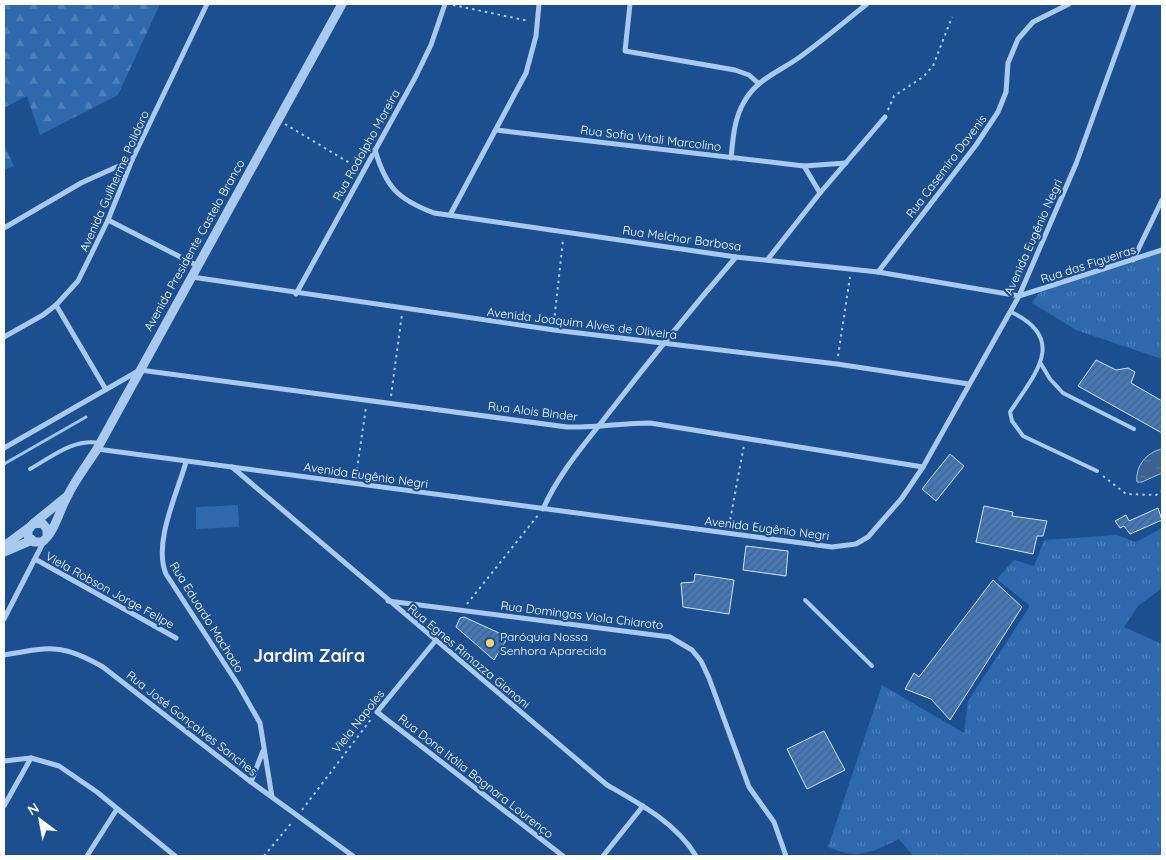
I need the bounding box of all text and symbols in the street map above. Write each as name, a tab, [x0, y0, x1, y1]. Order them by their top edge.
street label: Rua Rodolpho Moreira	[329, 87, 403, 203]
street label: Avenida Guilherme Polidoro	[76, 108, 152, 254]
street label: Rua Casemiro Davenis	[902, 111, 990, 220]
street label: Rua Sofia Vitali Marcolino	[580, 122, 722, 154]
street label: Avenida Presidente Castelo Branco	[140, 157, 248, 333]
street label: Avenida Eugênio Negri	[1001, 177, 1065, 297]
street label: Rua Melchor Barbosa	[622, 222, 742, 254]
street label: Rua das Figueiras	[1039, 241, 1138, 286]
street label: Avenida Joaquim Alves de Oliveira	[486, 304, 678, 342]
street label: Rua Alois Binder	[487, 398, 579, 424]
street label: Avenida Eugênio Negri	[303, 459, 429, 491]
street label: Avenida Eugênio Negri	[704, 513, 830, 543]
street label: Viela Robson Jorge Felipe	[43, 548, 177, 632]
street label: Rua Eduardo Machado	[167, 559, 247, 675]
street label: Rua Domingas Viola Chiaroto	[500, 598, 664, 632]
street label: Rua Egnes Rimazza Gianoni	[405, 600, 533, 712]
place label: Paróquia Nossa Senhora Aparecida	[500, 629, 606, 658]
marker: Paróquia Nossa Senhora Aparecida	[484, 637, 496, 649]
district label: Jardim Zaíra	[253, 644, 365, 667]
street label: Rua José Gonçalves Sanches	[124, 667, 261, 779]
street label: Viela Napoles	[329, 686, 388, 756]
street label: Rua Dona Itália Bagnara Lourenço	[395, 711, 557, 841]
north arrow	[15, 795, 65, 845]
text: N	[24, 799, 42, 819]

